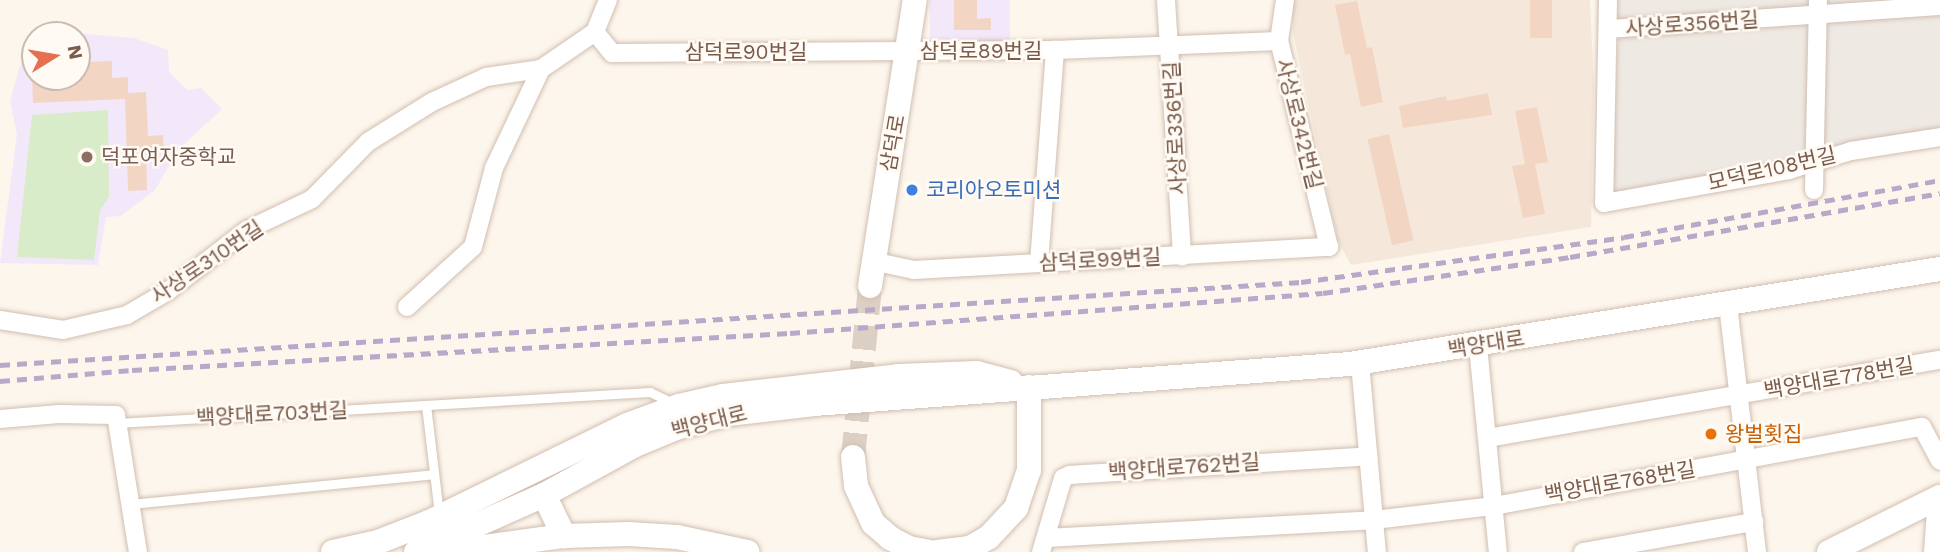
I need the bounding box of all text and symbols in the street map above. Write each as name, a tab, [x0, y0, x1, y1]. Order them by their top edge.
street label: 사상로356번길	[1624, 7, 1760, 41]
north arrow	[21, 21, 91, 91]
street label: 삼덕로89번길	[920, 38, 1042, 64]
street label: 삼덕로90번길	[685, 39, 807, 65]
text: N	[63, 43, 88, 61]
street label: 사상로342번길	[1271, 56, 1327, 192]
street label: 사상로336번길	[1159, 61, 1191, 195]
street label: 삼덕로	[876, 112, 910, 174]
street label: 모덕로108번길	[1705, 142, 1839, 196]
place label: 덕포여자중학교	[101, 144, 236, 170]
marker: 덕포여자중학교	[79, 149, 95, 165]
place label: 코리아오토미션	[926, 177, 1061, 203]
marker: 코리아오토미션	[904, 182, 920, 198]
street label: 사상로310번길	[146, 215, 268, 309]
street label: 삼덕로99번길	[1038, 244, 1162, 276]
street label: 백양대로	[1446, 326, 1526, 362]
street label: 백양대로778번길	[1762, 352, 1916, 404]
street label: 백양대로703번길	[195, 397, 349, 431]
street label: 백양대로	[668, 400, 750, 444]
place label: 왕벌횟집	[1725, 421, 1802, 447]
marker: 왕벌횟집	[1703, 426, 1719, 442]
street label: 백양대로762번길	[1107, 449, 1261, 485]
street label: 백양대로768번길	[1542, 456, 1698, 508]

